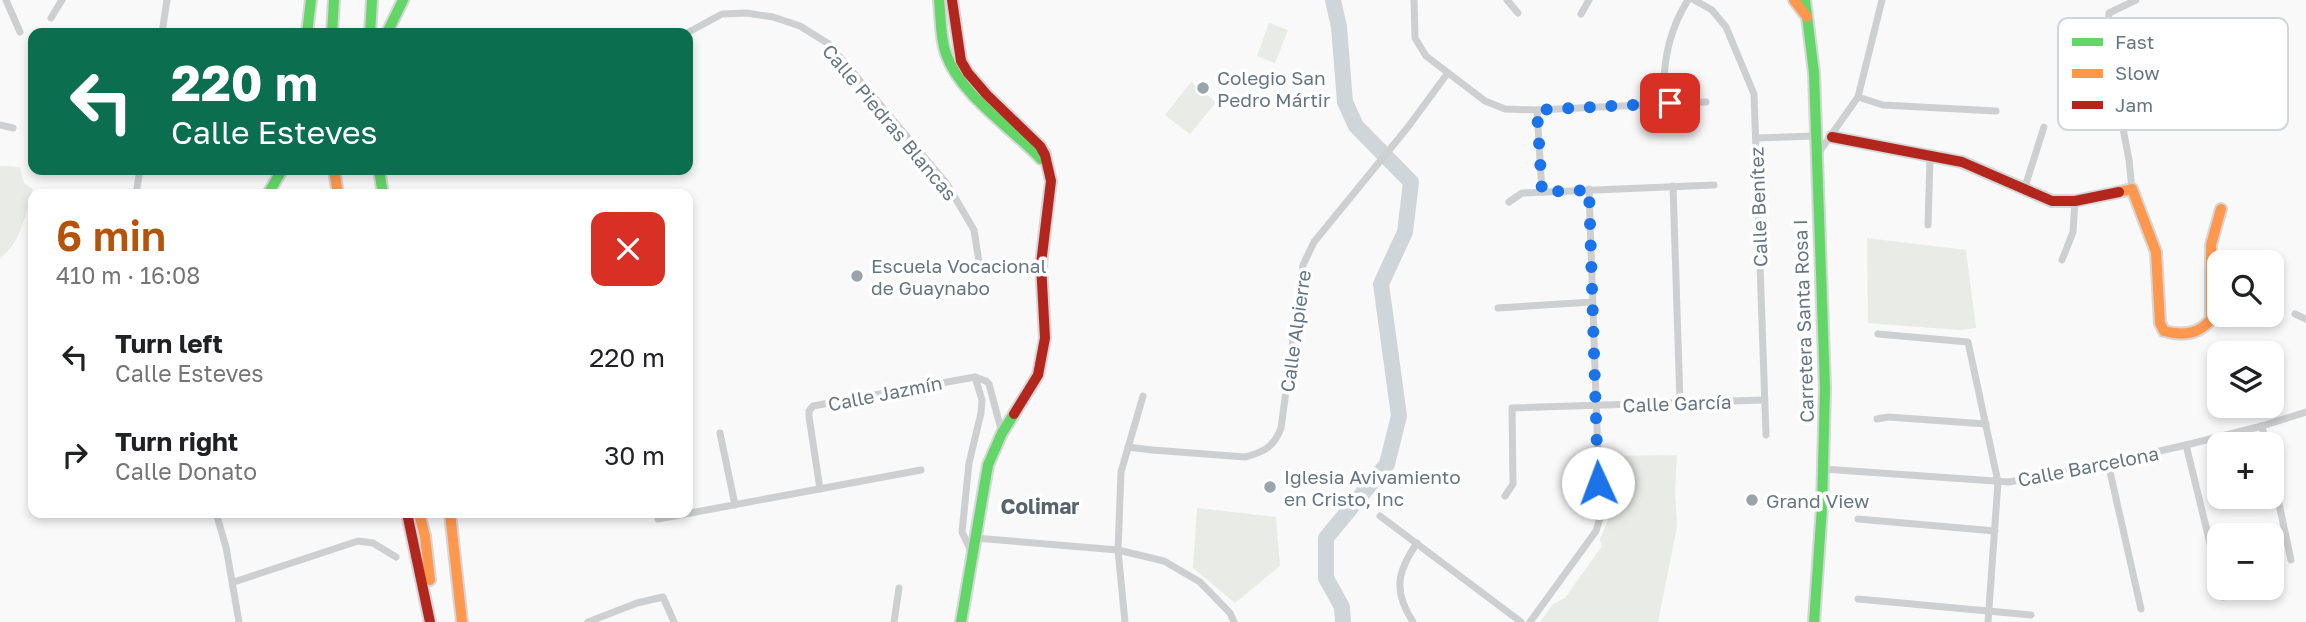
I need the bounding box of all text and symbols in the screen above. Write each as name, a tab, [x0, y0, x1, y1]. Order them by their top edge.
legend	[2058, 18, 2288, 130]
text: Fast	[2115, 30, 2154, 53]
street label: Calle Piedras Blancas	[818, 39, 962, 205]
text: 220 m	[171, 53, 318, 112]
icon: left	[56, 56, 147, 147]
text: Slow	[2115, 61, 2160, 84]
place label: Colegio San Pedro Mártir	[1217, 66, 1331, 111]
pin	[1640, 73, 1700, 133]
marker: Colegio San Pedro Mártir	[1195, 80, 1211, 96]
icon: arrive	[1651, 84, 1689, 122]
text: Jam	[2115, 93, 2153, 116]
text: Calle Esteves	[171, 113, 378, 151]
street label: Calle Benítez	[1744, 147, 1772, 267]
text: 6 min	[56, 210, 166, 260]
button: close	[591, 212, 665, 286]
street label: Carretera Santa Rosa I	[1788, 219, 1818, 423]
map controls	[2207, 250, 2284, 600]
button: search	[2207, 250, 2284, 327]
place label: Escuela Vocacional de Guaynabo	[871, 254, 1047, 299]
text: 410 m · 16:08	[56, 261, 200, 289]
marker: Escuela Vocacional de Guaynabo	[849, 268, 865, 284]
street label: Calle Alpierre	[1275, 268, 1315, 394]
text: Turn left	[115, 328, 223, 359]
icon: left	[56, 338, 94, 376]
button: layers	[2207, 341, 2284, 418]
text: 220 m	[589, 342, 665, 373]
text: Calle Esteves	[115, 359, 263, 387]
street label: Calle Jazmín	[826, 371, 944, 415]
street label: Calle García	[1622, 390, 1732, 416]
text: Turn right	[115, 426, 238, 457]
button: +	[2207, 432, 2284, 509]
icon: right	[56, 436, 94, 474]
text: 30 m	[604, 440, 665, 471]
street label: Calle Barcelona	[2016, 441, 2160, 491]
position arrow	[1561, 446, 1635, 520]
text: Calle Donato	[115, 457, 257, 485]
place label: Iglesia Avivamiento en Cristo, Inc	[1284, 465, 1461, 510]
marker: Iglesia Avivamiento en Cristo, Inc	[1262, 479, 1278, 495]
place label: Grand View	[1766, 489, 1870, 512]
marker: Grand View	[1744, 492, 1760, 508]
district label: Colimar	[1000, 493, 1080, 519]
button: −	[2207, 523, 2284, 600]

